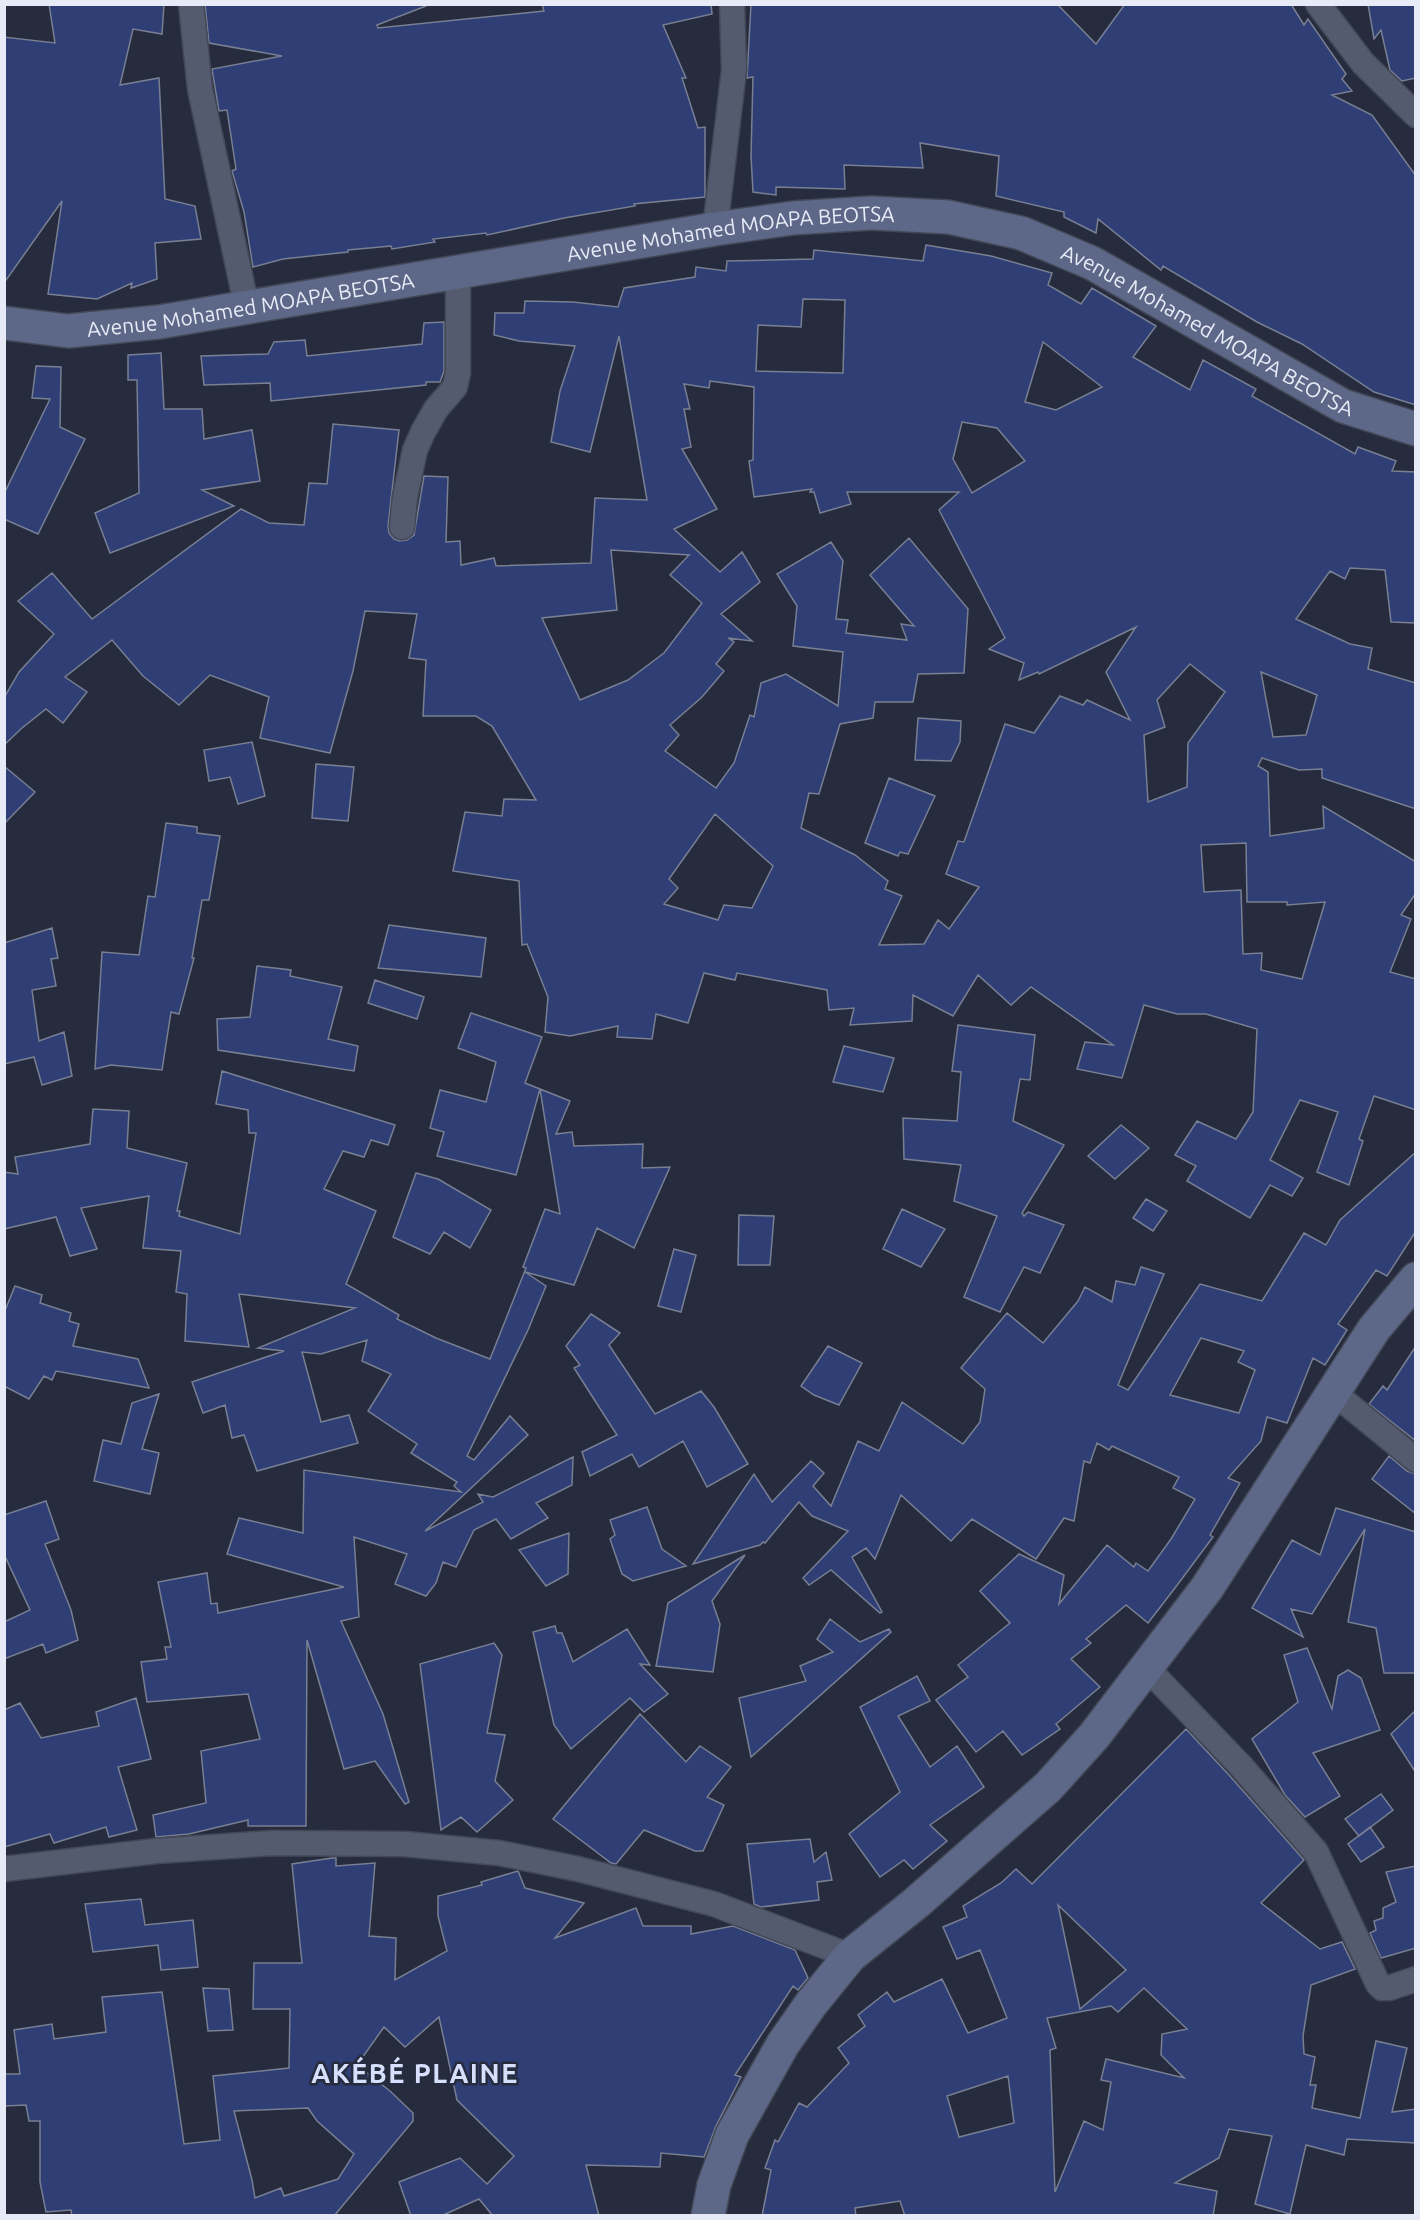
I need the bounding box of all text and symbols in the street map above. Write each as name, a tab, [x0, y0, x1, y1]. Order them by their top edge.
street label: Avenue Mohamed MOAPA BEOTSA	[565, 201, 896, 266]
street label: Avenue Mohamed MOAPA BEOTSA	[1058, 239, 1357, 421]
street label: Avenue Mohamed MOAPA BEOTSA	[86, 267, 416, 341]
district label: AKÉBÉ PLAINE	[311, 2056, 519, 2088]

